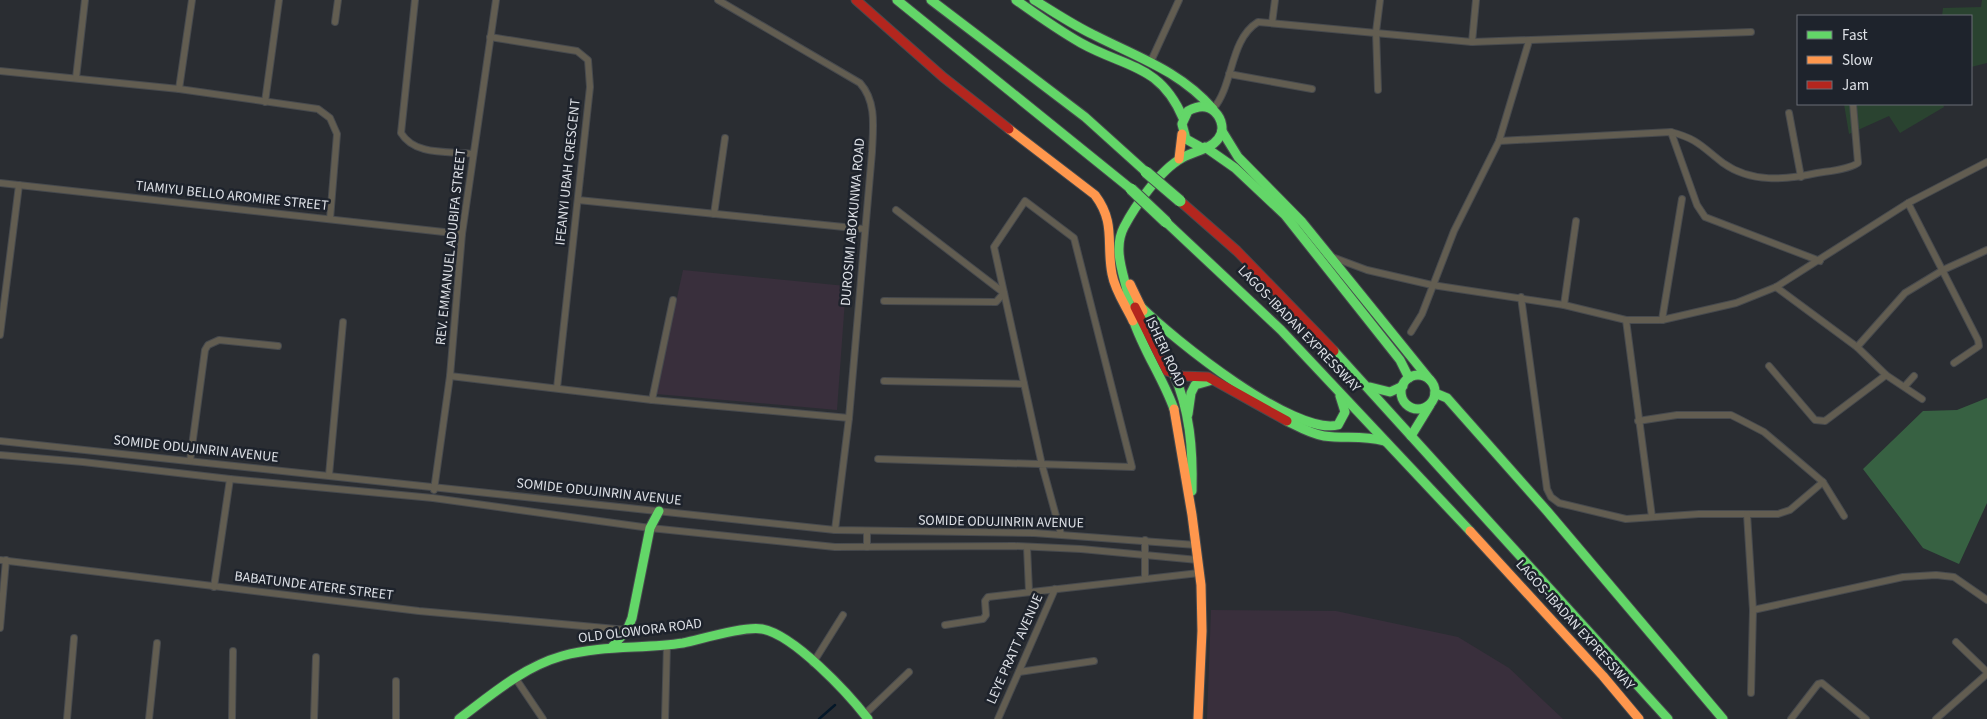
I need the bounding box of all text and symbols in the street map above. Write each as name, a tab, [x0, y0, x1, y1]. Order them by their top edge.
legend	[1797, 15, 1972, 105]
text: Fast	[1842, 25, 1868, 46]
text: Slow	[1842, 50, 1873, 71]
text: Jam	[1842, 75, 1869, 96]
street label: IFEANYI UBAH CRESCENT	[550, 97, 586, 246]
street label: DUROSIMI ABOKUNWA ROAD	[836, 137, 870, 307]
street label: REV. EMMANUEL ADUBIFA STREET	[431, 147, 471, 346]
street label: TIAMIYU BELLO AROMIRE STREET	[135, 176, 330, 216]
street label: LAGOS-IBADAN EXPRESSWAY	[1233, 261, 1365, 397]
street label: ISHERI ROAD	[1140, 314, 1190, 390]
street label: SOMIDE ODUJINRIN AVENUE	[112, 430, 280, 468]
street label: SOMIDE ODUJINRIN AVENUE	[515, 473, 683, 511]
street label: SOMIDE ODUJINRIN AVENUE	[918, 511, 1084, 533]
street label: LAGOS-IBADAN EXPRESSWAY	[1511, 555, 1639, 695]
street label: BABATUNDE ATERE STREET	[233, 566, 395, 606]
street label: LEYE PRATT AVENUE	[982, 591, 1048, 707]
street label: OLD OLOWORA ROAD	[577, 613, 703, 649]

